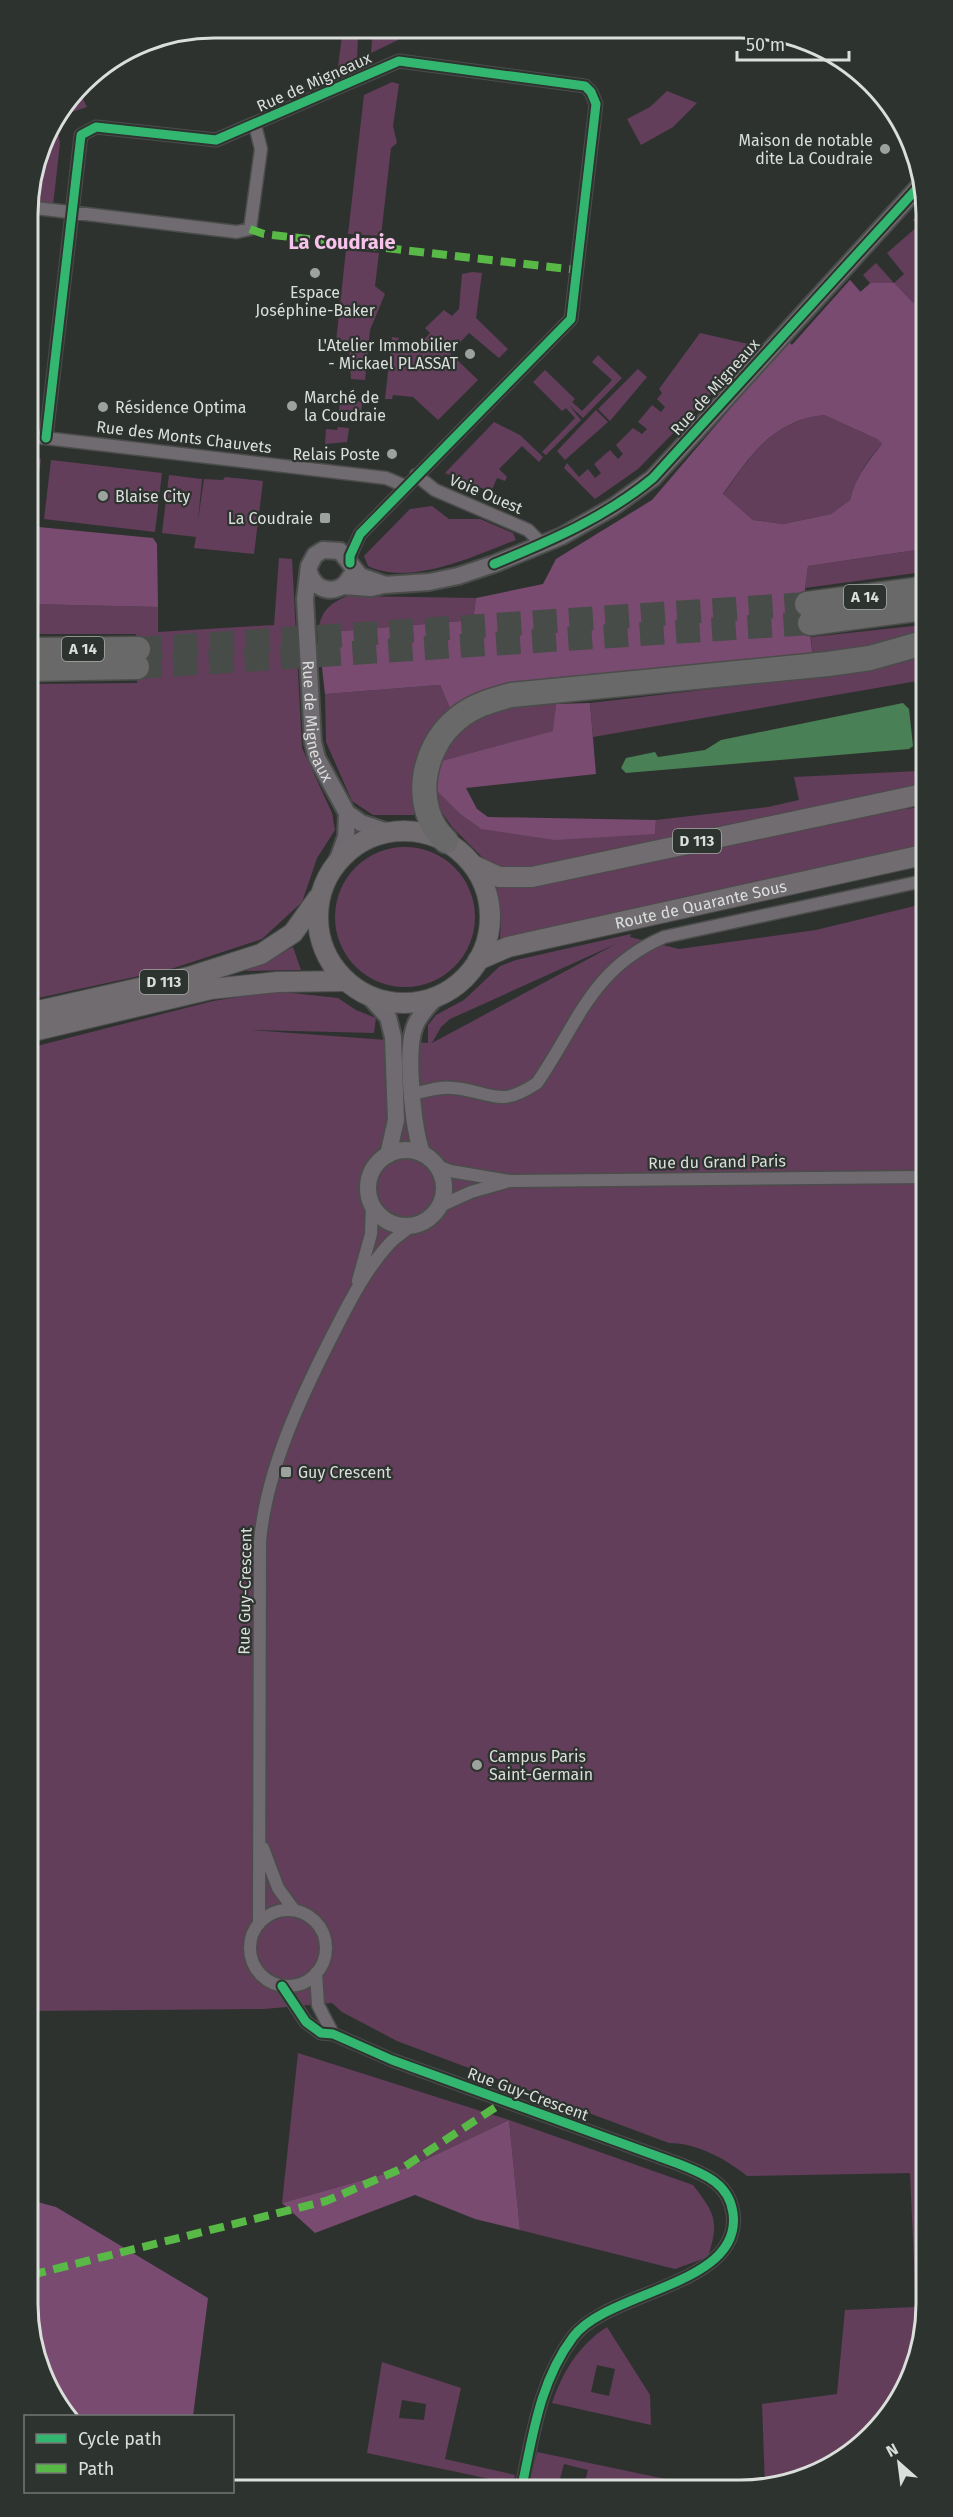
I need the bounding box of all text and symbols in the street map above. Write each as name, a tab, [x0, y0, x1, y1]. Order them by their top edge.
scale bar	[737, 24, 850, 62]
text: 50 m	[746, 34, 785, 56]
street label: Rue de Migneaux	[254, 48, 374, 116]
place label: Maison de notable dite La Coudraie	[738, 131, 873, 168]
marker: Maison de notable dite La Coudraie	[878, 142, 892, 156]
district label: La Coudraie	[289, 230, 395, 254]
marker: Espace Joséphine-Baker	[308, 266, 322, 280]
place label: Espace Joséphine-Baker	[255, 283, 376, 320]
street label: Rue de Migneaux	[667, 335, 764, 439]
place label: L'Atelier Immobilier - Mickael PLASSAT	[317, 336, 459, 373]
marker: L'Atelier Immobilier - Mickael PLASSAT	[463, 347, 477, 361]
place label: Marché de la Coudraie	[304, 388, 386, 425]
place label: Résidence Optima	[115, 398, 246, 417]
marker: Marché de la Coudraie	[285, 399, 299, 413]
marker: Résidence Optima	[96, 400, 110, 414]
street label: Rue des Monts Chauvets	[95, 417, 273, 457]
place label: Relais Poste	[292, 445, 380, 464]
marker: Relais Poste	[385, 447, 399, 461]
street label: Voie Ouest	[447, 470, 526, 518]
place label: Blaise City	[115, 487, 190, 506]
marker: Blaise City	[96, 489, 110, 503]
place label: La Coudraie	[228, 509, 313, 528]
marker: La Coudraie	[318, 511, 332, 525]
road number: A 14	[844, 585, 886, 609]
road number: A 14	[62, 637, 104, 661]
street label: Rue de Migneaux	[299, 660, 338, 785]
road number: D 113	[673, 829, 721, 853]
street label: Route de Quarante Sous	[613, 876, 788, 932]
road number: D 113	[140, 970, 188, 994]
street label: Rue du Grand Paris	[648, 1151, 786, 1173]
place label: Guy Crescent	[298, 1463, 392, 1482]
marker: Guy Crescent	[279, 1465, 293, 1479]
street label: Rue Guy-Crescent	[234, 1527, 256, 1655]
place label: Campus Paris Saint-Germain	[489, 1747, 593, 1784]
marker: Campus Paris Saint-Germain	[470, 1758, 484, 1772]
street label: Rue Guy-Crescent	[465, 2063, 591, 2125]
legend	[24, 2415, 234, 2493]
text: Cycle path	[78, 2428, 162, 2450]
north arrow	[869, 2433, 929, 2493]
text: N	[883, 2439, 901, 2461]
text: Path	[78, 2458, 114, 2480]

